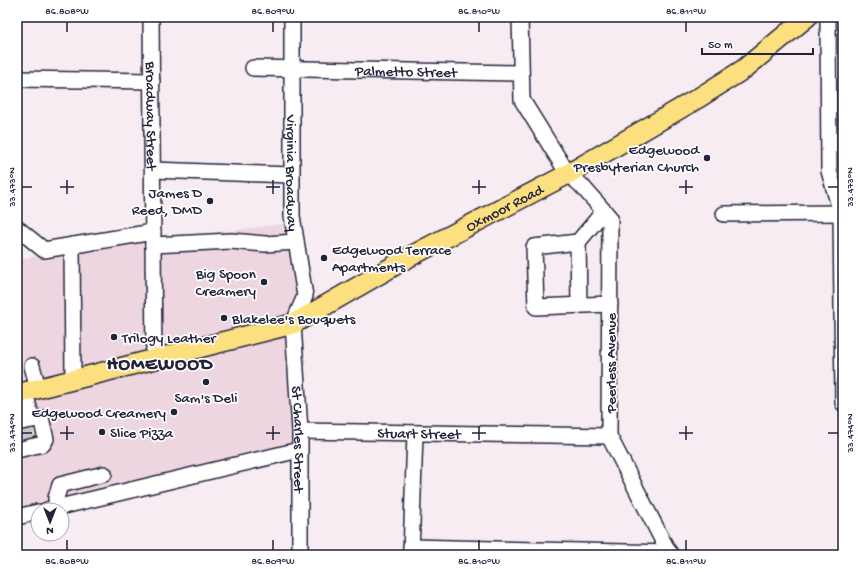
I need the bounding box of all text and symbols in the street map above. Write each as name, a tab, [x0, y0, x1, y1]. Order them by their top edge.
text: 86.808°W	[45, 6, 89, 18]
text: 86.809°W	[252, 6, 295, 18]
text: 86.810°W	[458, 6, 500, 18]
text: 86.811°W	[666, 6, 707, 18]
scale bar	[702, 30, 813, 56]
text: 50 m	[708, 39, 733, 53]
street label: Broadway Street	[140, 61, 159, 172]
street label: Palmetto Street	[354, 63, 459, 83]
street label: Virginia Broadway	[281, 114, 301, 233]
place label: Edgewood Presbyterian Church	[573, 142, 700, 177]
marker: Edgewood Presbyterian Church	[702, 153, 712, 163]
text: 33.473°N	[7, 167, 19, 208]
text: 33.473°N	[845, 167, 857, 208]
street label: Oxmoor Road	[463, 181, 548, 237]
place label: James D Reed, DMD	[132, 185, 202, 220]
marker: James D Reed, DMD	[205, 196, 215, 206]
place label: Edgewood Terrace Apartments	[332, 242, 452, 277]
marker: Edgewood Terrace Apartments	[319, 253, 329, 263]
place label: Big Spoon Creamery	[195, 266, 257, 301]
marker: Big Spoon Creamery	[259, 277, 269, 287]
place label: Blakelee's Bouquets	[231, 311, 356, 329]
marker: Blakelee's Bouquets	[219, 313, 229, 323]
street label: Peerless Avenue	[603, 313, 621, 414]
place label: Trilogy Leather	[121, 330, 217, 348]
marker: Trilogy Leather	[109, 332, 119, 342]
district label: HOMEWOOD	[107, 354, 213, 377]
marker: Sam's Deli	[201, 377, 211, 387]
street label: St Charles Street	[286, 386, 307, 494]
place label: Sam's Deli	[175, 390, 237, 408]
place label: Edgewood Creamery	[31, 405, 167, 423]
marker: Edgewood Creamery	[169, 407, 179, 417]
text: 33.474°N	[7, 413, 19, 454]
text: 33.474°N	[845, 413, 857, 454]
place label: Slice Pizza	[110, 425, 174, 443]
street label: Stuart Street	[377, 425, 463, 445]
marker: Slice Pizza	[97, 427, 107, 437]
north arrow	[30, 502, 70, 542]
text: N	[46, 524, 54, 536]
text: 86.808°W	[45, 556, 89, 568]
text: 86.809°W	[252, 556, 295, 568]
text: 86.810°W	[458, 556, 500, 568]
text: 86.811°W	[666, 556, 707, 568]

